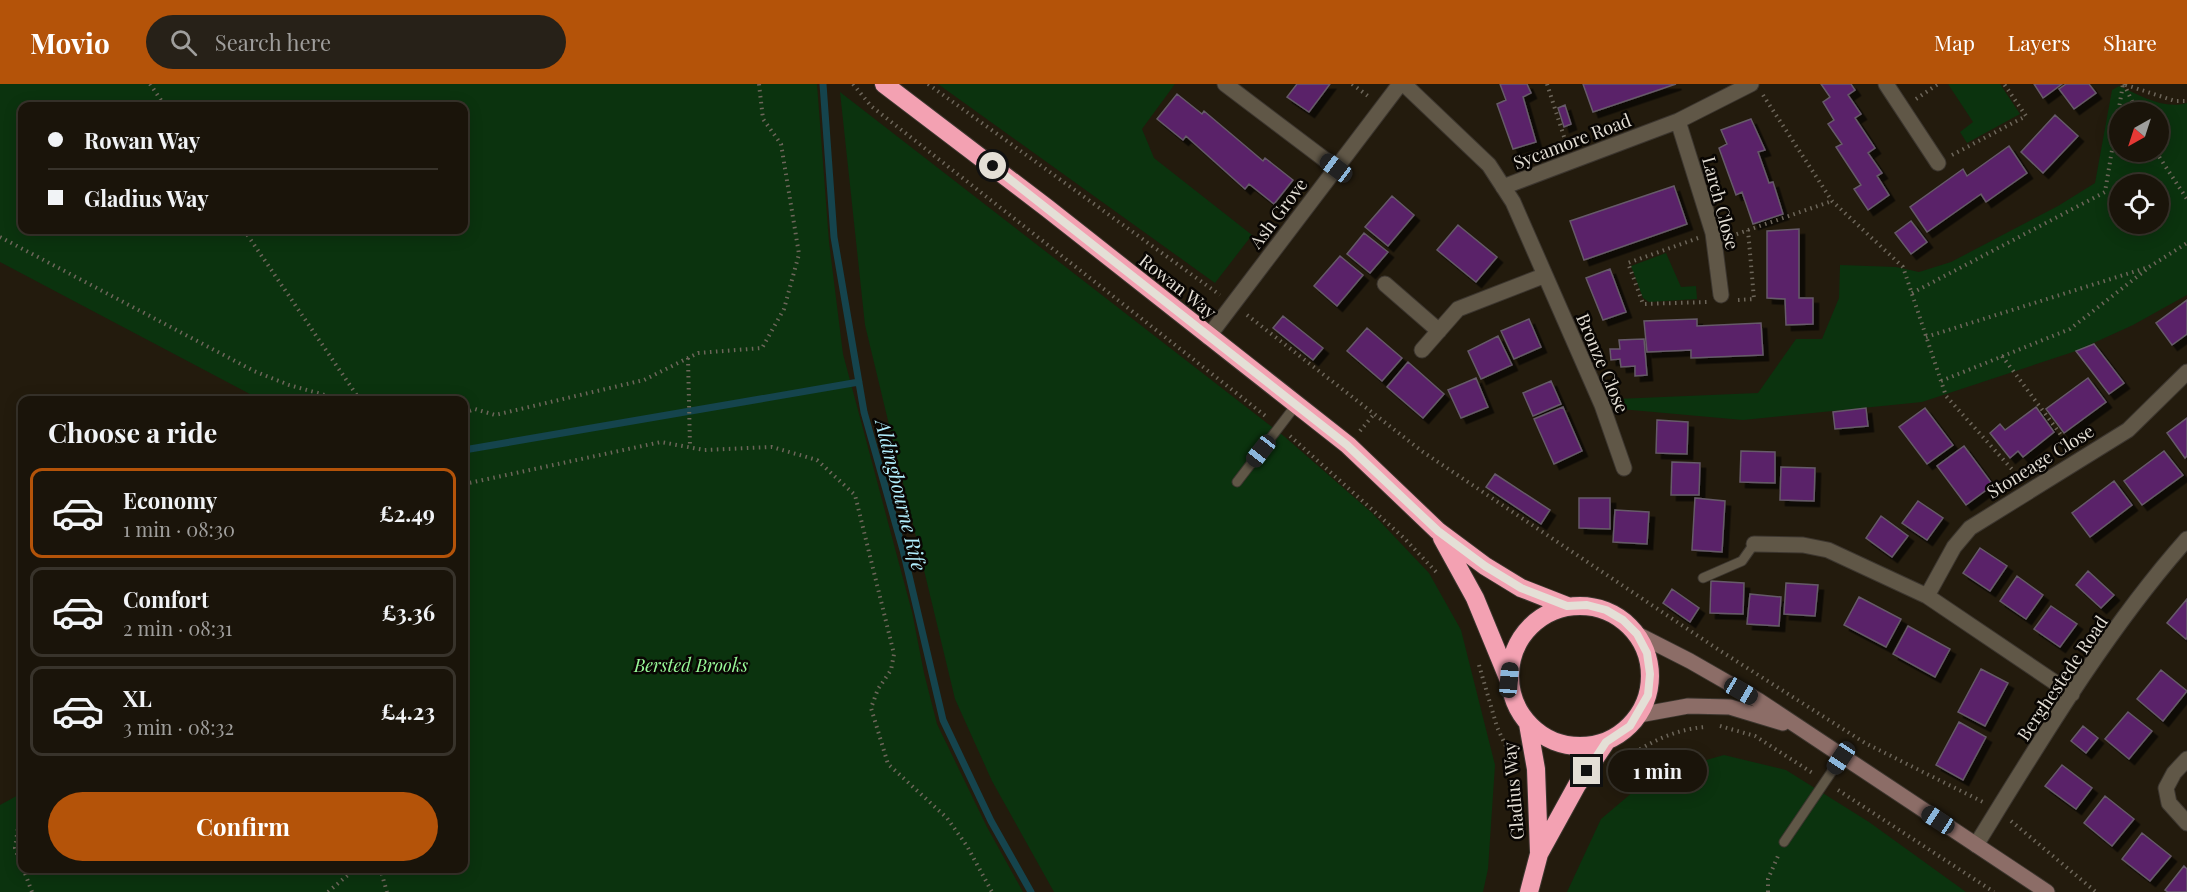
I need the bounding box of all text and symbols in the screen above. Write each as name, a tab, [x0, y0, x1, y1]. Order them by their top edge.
search box	[146, 15, 566, 69]
text: Movio	[30, 24, 110, 61]
icon: search	[167, 26, 200, 59]
text: Search here	[215, 27, 331, 57]
text: Map	[1934, 28, 1975, 56]
text: Layers	[2008, 28, 2070, 56]
text: Share	[2103, 28, 2157, 56]
north arrow	[2109, 102, 2169, 162]
map controls	[2109, 102, 2169, 234]
street label: Sycamore Road	[1510, 107, 1635, 174]
text: Rowan Way	[84, 125, 200, 155]
car	[1316, 150, 1356, 186]
route start	[979, 152, 1006, 179]
street label: Larch Close	[1697, 154, 1745, 252]
street label: Ash Grove	[1243, 173, 1312, 254]
button: locate	[2109, 174, 2169, 234]
text: Gladius Way	[84, 183, 209, 213]
street label: Rowan Way	[1134, 248, 1222, 324]
street label: Bronze Close	[1571, 310, 1635, 416]
text: Choose a ride	[48, 414, 217, 450]
water label: Aldingbourne Rife	[870, 415, 934, 574]
street label: Stoneage Close	[1982, 418, 2098, 504]
car	[1243, 431, 1279, 471]
text: Economy	[123, 485, 217, 515]
icon: car	[51, 486, 105, 540]
text: £2.49	[379, 498, 435, 528]
text: 1 min · 08:30	[123, 515, 235, 542]
text: Comfort	[123, 584, 209, 614]
icon: car	[51, 585, 105, 639]
text: £3.36	[382, 597, 435, 627]
street label: Berghestede Road	[2011, 610, 2113, 745]
text: 2 min · 08:31	[123, 614, 233, 641]
park label: Bersted Brooks	[633, 653, 748, 677]
car	[1498, 661, 1520, 699]
car	[1721, 674, 1761, 708]
text: XL	[123, 683, 152, 713]
icon: car	[51, 684, 105, 738]
text: £4.23	[381, 696, 435, 726]
text: 3 min · 08:32	[123, 713, 234, 740]
car	[1823, 738, 1859, 778]
street label: Gladius Way	[1497, 741, 1529, 841]
callout: 1 min	[1608, 750, 1707, 792]
route end	[1573, 757, 1600, 784]
text: 1 min	[1633, 757, 1682, 784]
button: Confirm	[48, 792, 438, 861]
car	[1918, 803, 1958, 837]

